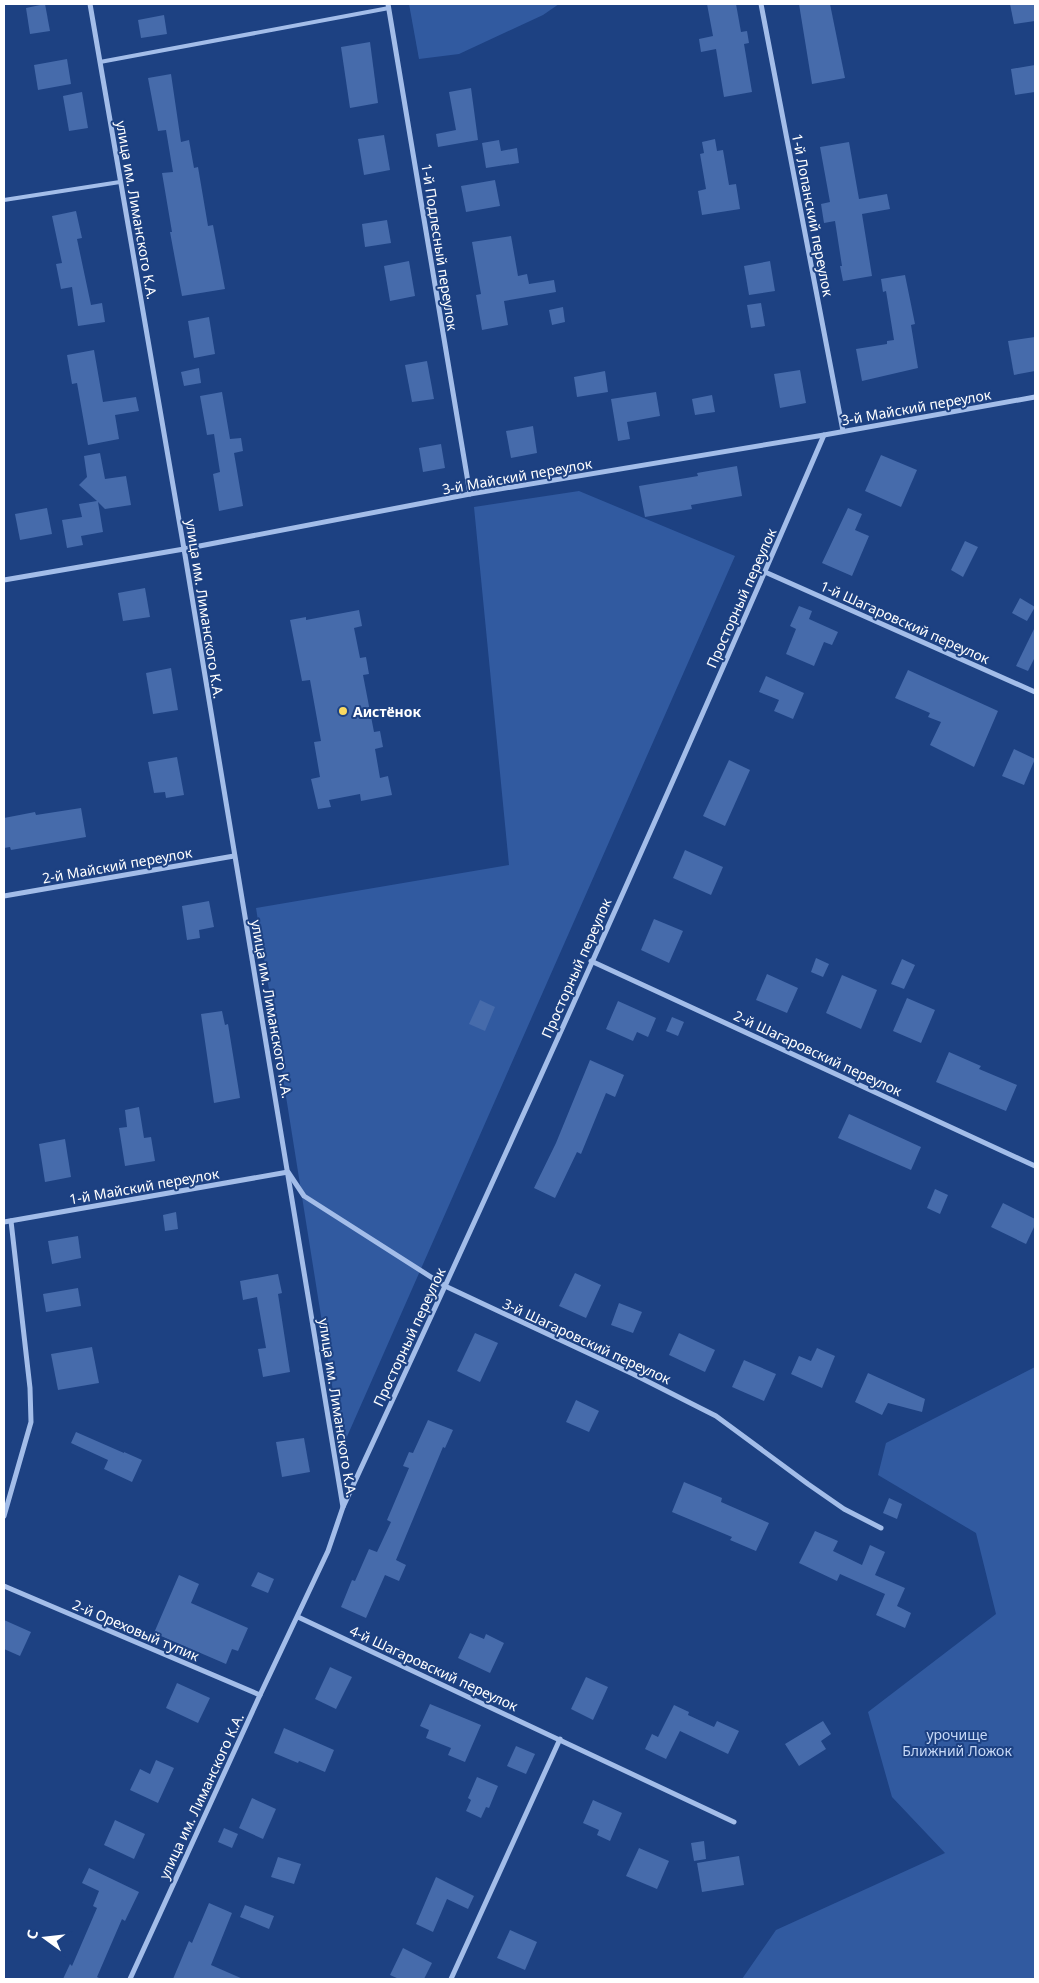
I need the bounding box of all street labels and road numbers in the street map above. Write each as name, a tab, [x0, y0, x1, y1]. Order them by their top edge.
street label: улица им. Лиманского К.А.	[112, 119, 162, 301]
street label: 1-й Лопанский переулок	[788, 132, 838, 299]
street label: 1-й Подлесный переулок	[417, 162, 463, 332]
street label: 3-й Майский переулок	[840, 384, 993, 430]
street label: 3-й Майский переулок	[441, 453, 594, 499]
street label: улица им. Лиманского К.А.	[181, 518, 229, 700]
street label: Просторный переулок	[702, 525, 781, 671]
street label: 1-й Шагаровский переулок	[817, 576, 993, 668]
street label: 2-й Майский переулок	[41, 842, 194, 888]
street label: Просторный переулок	[537, 895, 616, 1041]
street label: улица им. Лиманского К.А.	[247, 918, 297, 1100]
street label: 2-й Шагаровский переулок	[731, 1006, 906, 1101]
street label: 1-й Майский переулок	[68, 1163, 221, 1209]
street label: Просторный переулок	[368, 1264, 450, 1410]
street label: 3-й Шагаровский переулок	[500, 1294, 675, 1389]
street label: улица им. Лиманского К.А.	[314, 1317, 362, 1499]
street label: 2-й Ореховый тупик	[70, 1595, 203, 1665]
street label: 4-й Шагаровский переулок	[347, 1621, 522, 1716]
street label: улица им. Лиманского К.А.	[154, 1710, 248, 1882]

